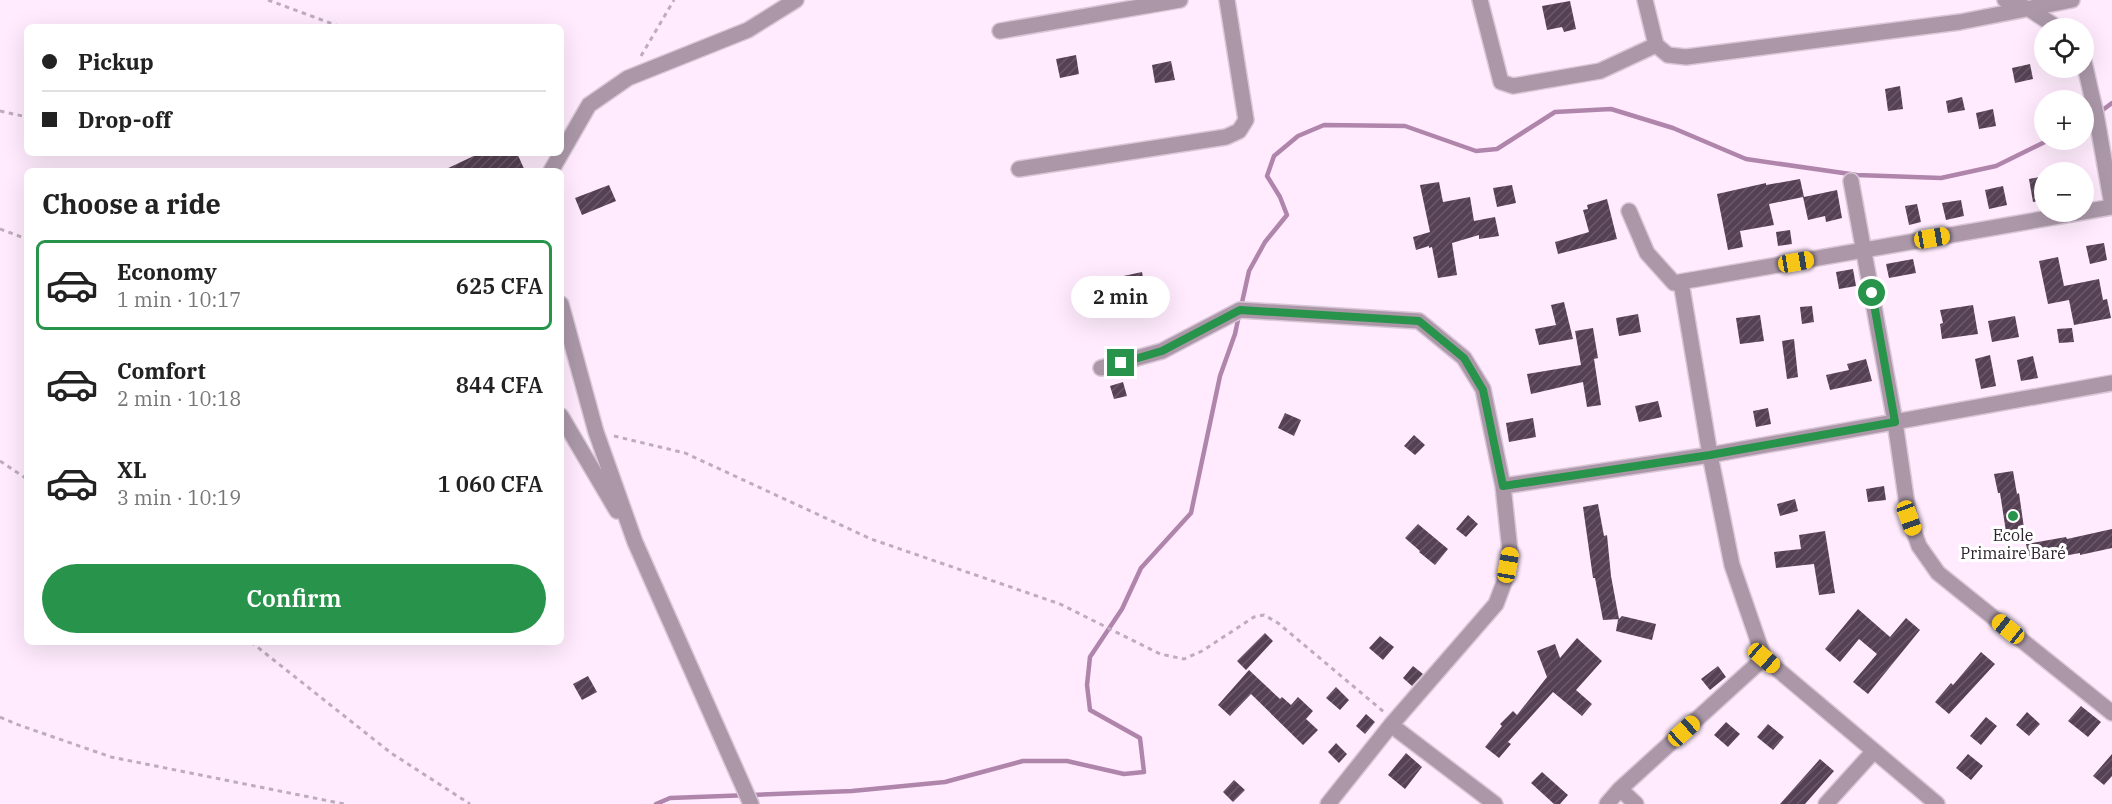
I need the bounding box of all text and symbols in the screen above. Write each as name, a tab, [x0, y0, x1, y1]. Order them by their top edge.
map controls	[2034, 18, 2094, 222]
button: locate	[2034, 18, 2094, 78]
text: Pickup	[78, 47, 154, 76]
button: +	[2034, 90, 2094, 150]
text: Drop-off	[78, 105, 172, 134]
button: −	[2034, 162, 2094, 222]
text: Choose a ride	[42, 186, 221, 221]
car	[1913, 226, 1951, 250]
car	[1777, 250, 1815, 274]
text: Economy	[117, 257, 217, 286]
icon: car	[45, 258, 99, 312]
text: 625 CFA	[456, 271, 543, 300]
callout: 2 min	[1072, 276, 1170, 318]
route start	[1858, 279, 1885, 306]
text: 2 min	[1093, 283, 1148, 310]
text: 1 min · 10:17	[117, 286, 241, 313]
route end	[1107, 349, 1134, 376]
text: Comfort	[117, 356, 206, 385]
icon: car	[45, 357, 99, 411]
text: 844 CFA	[456, 370, 543, 399]
text: 2 min · 10:18	[117, 385, 241, 412]
text: XL	[117, 455, 147, 484]
icon: car	[45, 456, 99, 510]
text: 1 060 CFA	[438, 469, 543, 498]
text: 3 min · 10:19	[117, 484, 241, 511]
car	[1894, 498, 1924, 538]
marker: Ecole Primaire Baré	[2006, 509, 2020, 523]
place label: Ecole Primaire Baré	[1960, 525, 2066, 563]
car	[1496, 546, 1520, 584]
button: Confirm	[42, 564, 546, 633]
car	[1988, 611, 2028, 647]
car	[1745, 639, 1783, 677]
car	[1665, 712, 1703, 750]

